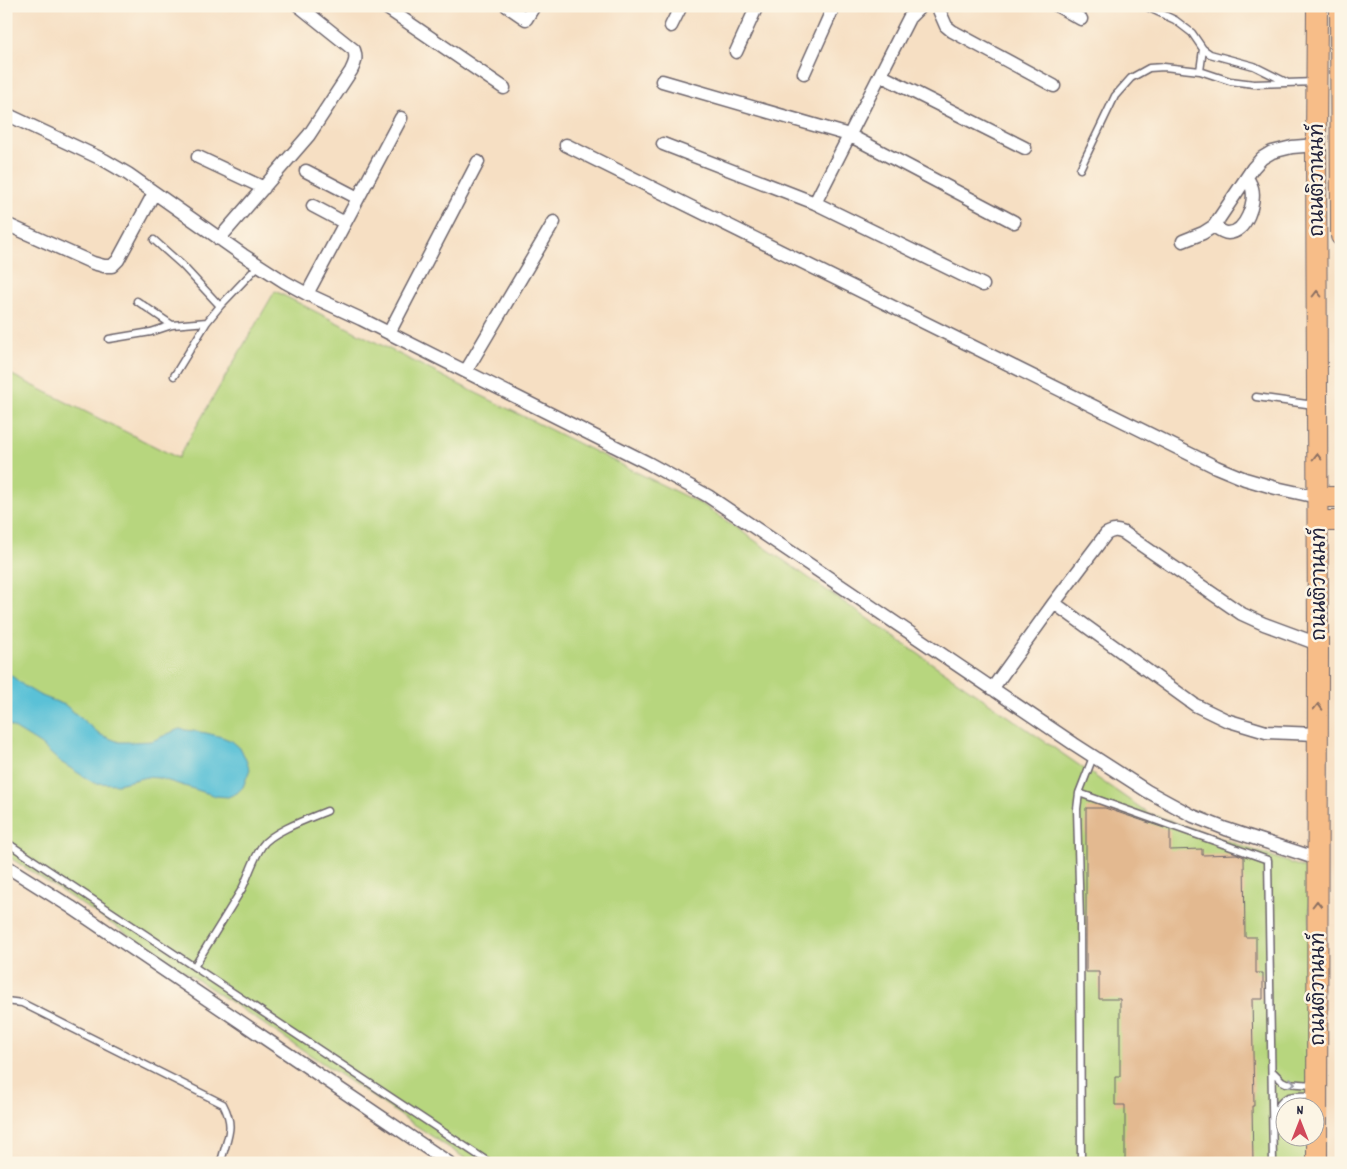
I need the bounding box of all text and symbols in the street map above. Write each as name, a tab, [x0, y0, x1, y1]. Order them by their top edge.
street label: ถนนติวานนท์	[1303, 123, 1333, 237]
one-way arrow	[1312, 290, 1322, 298]
one-way arrow	[1312, 452, 1322, 460]
street label: ถนนติวานนท์	[1305, 527, 1335, 641]
one-way arrow	[1312, 702, 1323, 710]
one-way arrow	[1312, 900, 1322, 908]
street label: ถนนติวานนท์	[1304, 932, 1334, 1046]
one-way arrow	[1289, 1077, 1297, 1088]
north arrow	[1274, 1096, 1324, 1146]
text: N	[1297, 1101, 1304, 1121]

